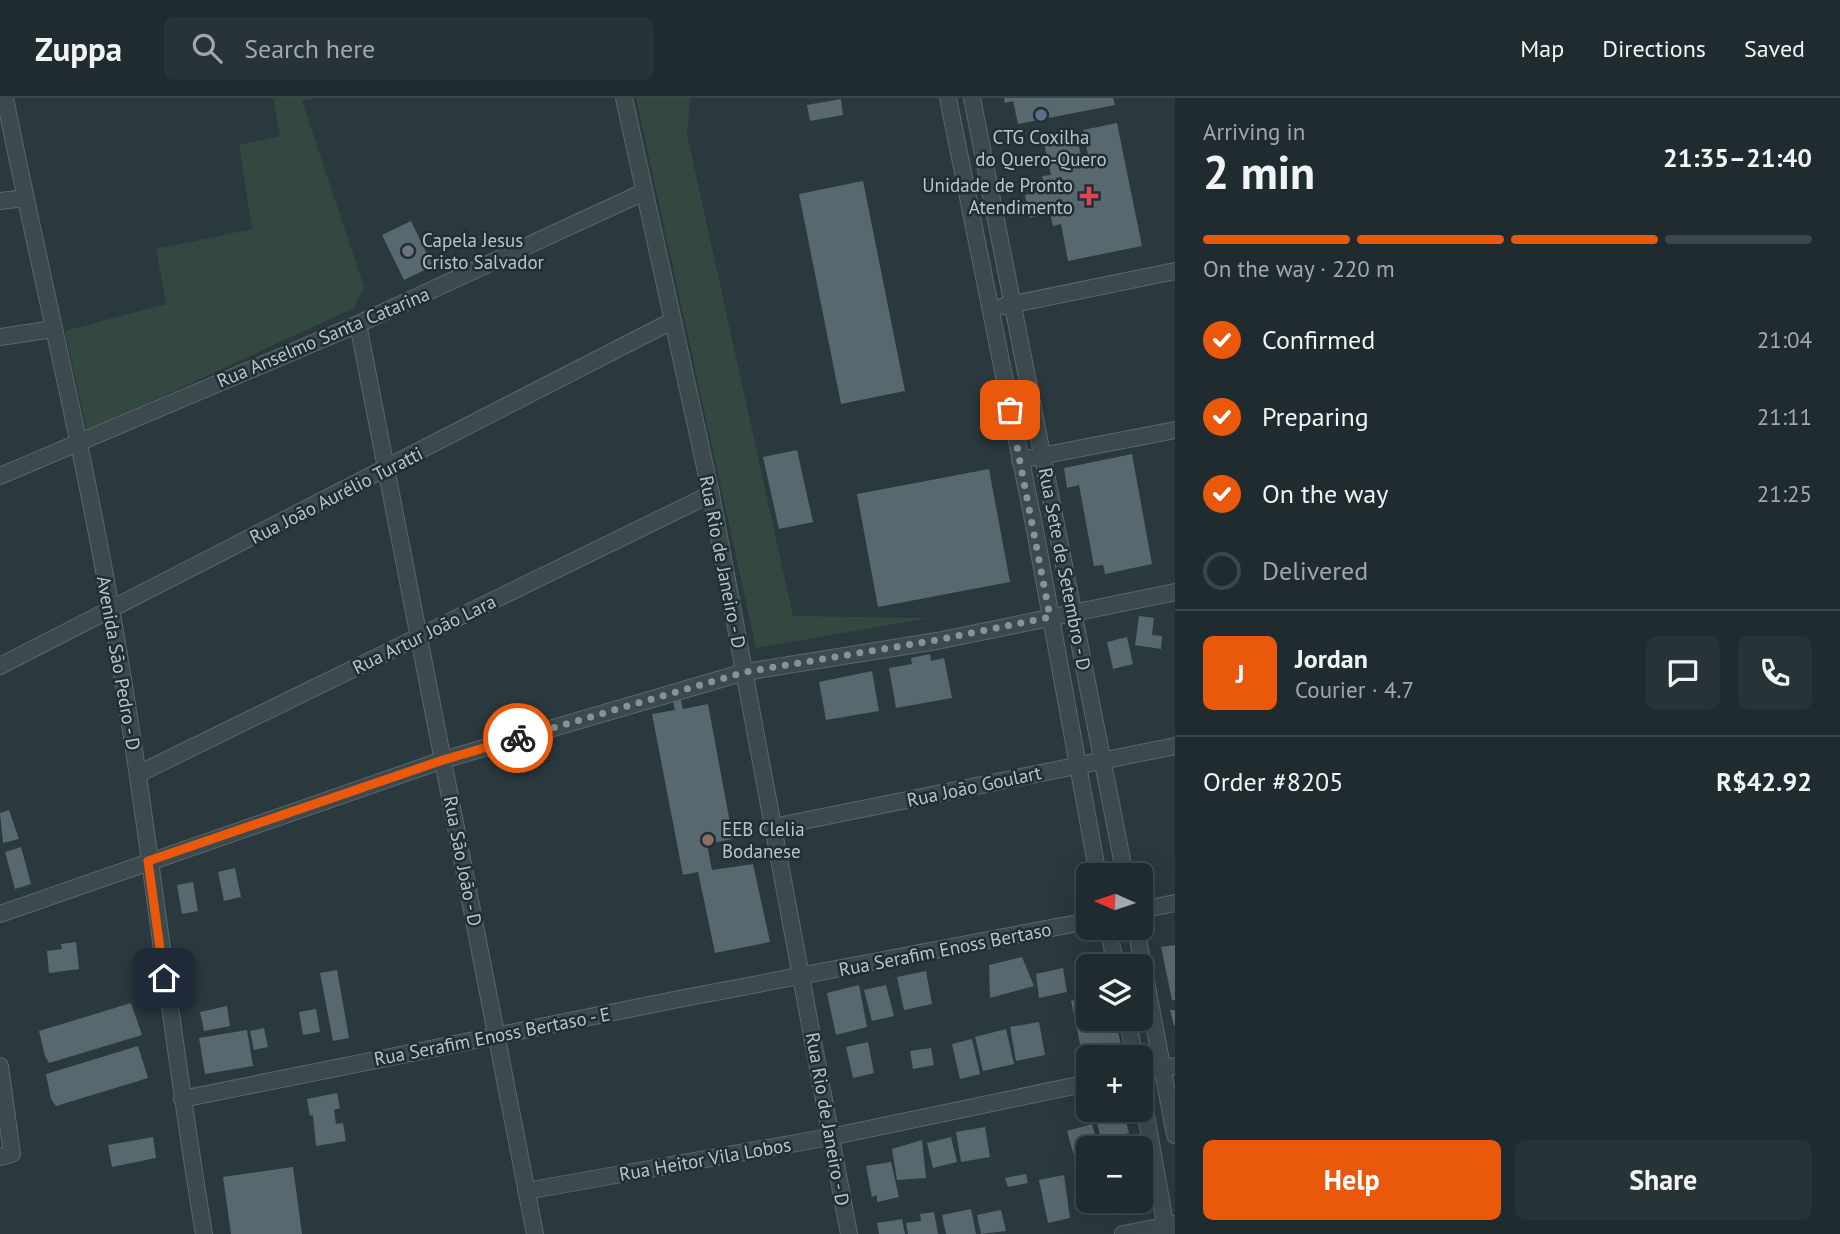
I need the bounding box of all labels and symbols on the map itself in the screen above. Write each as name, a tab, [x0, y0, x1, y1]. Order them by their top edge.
marker: CTG Coxilha do Quero-Quero	[1033, 107, 1049, 123]
place label: CTG Coxilha do Quero-Quero	[975, 125, 1107, 171]
place label: Unidade de Pronto Atendimento	[922, 173, 1073, 219]
marker: Unidade de Pronto Atendimento	[1079, 186, 1099, 206]
place label: Capela Jesus Cristo Salvador	[422, 228, 545, 274]
marker: Capela Jesus Cristo Salvador	[400, 243, 416, 259]
street label: Rua Anselmo Santa Catarina	[213, 281, 433, 393]
pin	[980, 380, 1040, 440]
street label: Rua João Aurélio Turatti	[245, 441, 427, 549]
street label: Rua Sete de Setembro - D	[1034, 466, 1096, 672]
street label: Rua Rio de Janeiro - D	[694, 474, 752, 650]
street label: Avenida São Pedro - D	[92, 574, 146, 752]
street label: Rua Artur João Lara	[348, 589, 500, 679]
courier	[483, 703, 553, 773]
street label: Rua João Goulart	[905, 760, 1044, 812]
street label: Rua São João - D	[439, 794, 487, 928]
place label: EEB Clelia Bodanese	[722, 817, 805, 863]
marker: EEB Clelia Bodanese	[700, 832, 716, 848]
north arrow	[1076, 863, 1153, 940]
street label: Rua Serafim Enoss Bertaso	[837, 917, 1053, 981]
pin	[134, 948, 194, 1008]
street label: Rua Serafim Enoss Bertaso - E	[372, 1001, 612, 1071]
street label: Rua Rio de Janeiro - D	[801, 1030, 855, 1208]
street label: Rua Heitor Vila Lobos	[617, 1132, 793, 1186]

